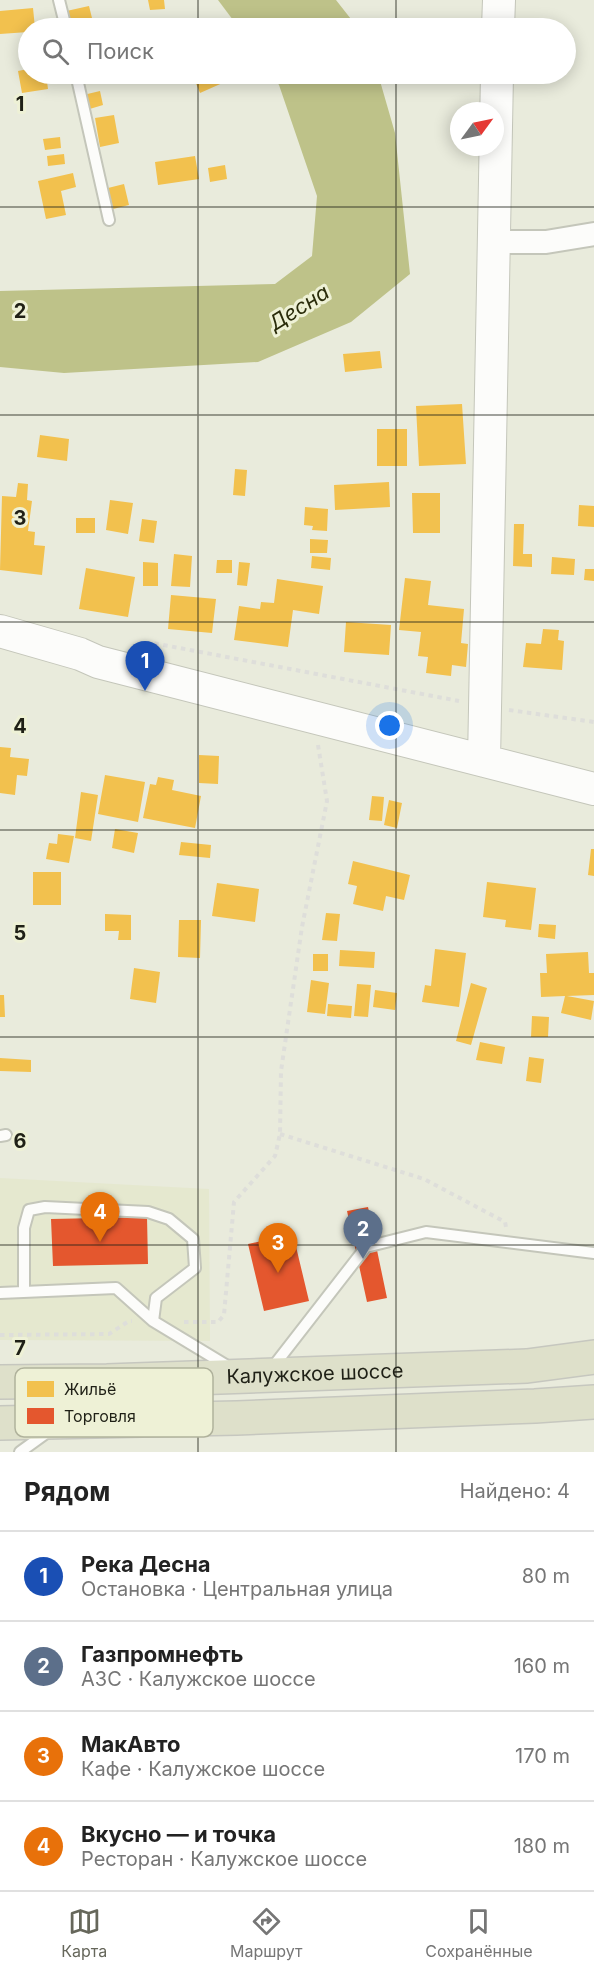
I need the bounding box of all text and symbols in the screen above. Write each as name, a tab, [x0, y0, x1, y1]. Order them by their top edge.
search box	[18, 18, 576, 84]
icon: search	[39, 35, 72, 68]
text: Поиск	[87, 38, 154, 64]
text: 1	[16, 92, 24, 116]
north arrow	[450, 102, 504, 156]
water label: Десна	[263, 279, 334, 336]
text: 2	[14, 299, 26, 323]
text: 3	[14, 506, 26, 530]
pin: 1	[126, 642, 164, 691]
your location	[375, 711, 404, 740]
text: 4	[13, 714, 27, 738]
text: 5	[14, 921, 26, 945]
text: 6	[14, 1129, 27, 1153]
pin: 4	[80, 1192, 120, 1242]
pin: 2	[344, 1210, 382, 1259]
pin: 3	[258, 1224, 298, 1273]
text: 7	[14, 1336, 26, 1360]
street label: Калужское шоссе	[226, 1358, 404, 1389]
legend	[15, 1368, 213, 1437]
text: Жильё	[64, 1379, 116, 1399]
text: Торговля	[64, 1406, 136, 1426]
text: Рядом	[24, 1476, 110, 1507]
text: Найдено: 4	[460, 1479, 570, 1503]
text: Река Десна	[81, 1551, 211, 1577]
text: 1	[39, 1564, 48, 1588]
text: 80 m	[522, 1564, 570, 1588]
text: Остановка · Центральная улица	[81, 1577, 393, 1601]
text: Газпромнефть	[81, 1641, 244, 1667]
text: 2	[37, 1654, 50, 1678]
text: 160 m	[514, 1654, 570, 1678]
text: АЗС · Калужское шоссе	[81, 1667, 316, 1691]
text: МакАвто	[81, 1731, 180, 1757]
text: 3	[37, 1744, 50, 1768]
text: 170 m	[515, 1744, 570, 1768]
text: Кафе · Калужское шоссе	[81, 1757, 325, 1781]
text: Вкусно — и точка	[81, 1821, 276, 1847]
text: 4	[37, 1834, 50, 1858]
text: 180 m	[514, 1834, 570, 1858]
text: Ресторан · Калужское шоссе	[81, 1847, 367, 1871]
tab: Карта	[61, 1905, 107, 1961]
tab: Маршрут	[230, 1905, 303, 1961]
tab: Сохранённые	[425, 1905, 533, 1961]

